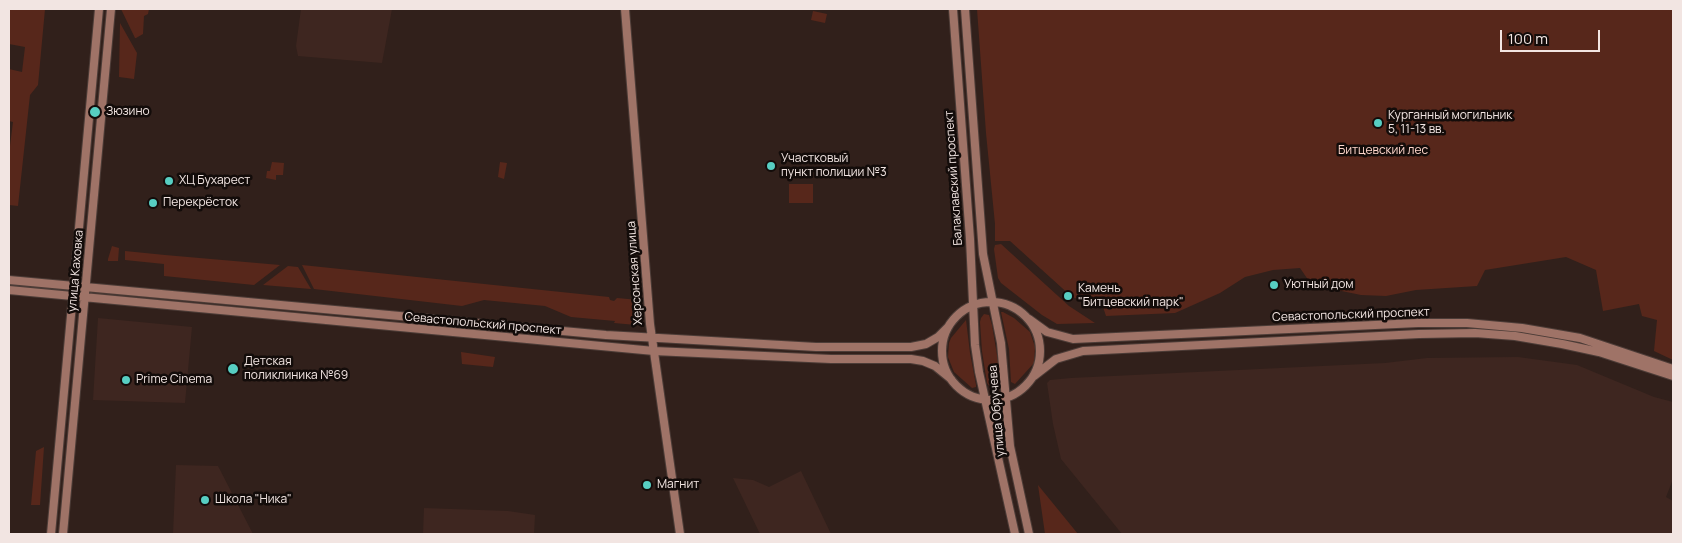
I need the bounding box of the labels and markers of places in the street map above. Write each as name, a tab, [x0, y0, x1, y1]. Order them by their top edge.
marker: Зюзино	[88, 105, 102, 119]
place label: Зюзино	[106, 105, 150, 119]
place label: Курганный могильник 5, 11-13 вв.	[1388, 109, 1512, 137]
marker: Курганный могильник 5, 11-13 вв.	[1372, 117, 1384, 129]
place label: Участковый пункт полиции №3	[781, 152, 887, 180]
marker: Участковый пункт полиции №3	[765, 160, 777, 172]
place label: ХЦ Бухарест	[179, 174, 250, 188]
marker: ХЦ Бухарест	[163, 175, 175, 187]
place label: Перекрёсток	[163, 196, 238, 210]
marker: Перекрёсток	[147, 197, 159, 209]
place label: Уютный дом	[1284, 278, 1354, 292]
marker: Уютный дом	[1268, 279, 1280, 291]
place label: Камень "Битцевский парк"	[1078, 282, 1184, 310]
marker: Камень "Битцевский парк"	[1062, 290, 1074, 302]
place label: Детская поликлиника №69	[244, 355, 348, 383]
marker: Детская поликлиника №69	[226, 362, 240, 376]
place label: Prime Cinema	[136, 373, 212, 387]
marker: Prime Cinema	[120, 374, 132, 386]
place label: Магнит	[657, 478, 699, 492]
marker: Магнит	[641, 479, 653, 491]
place label: Школа "Ника"	[215, 493, 292, 507]
marker: Школа "Ника"	[199, 494, 211, 506]

